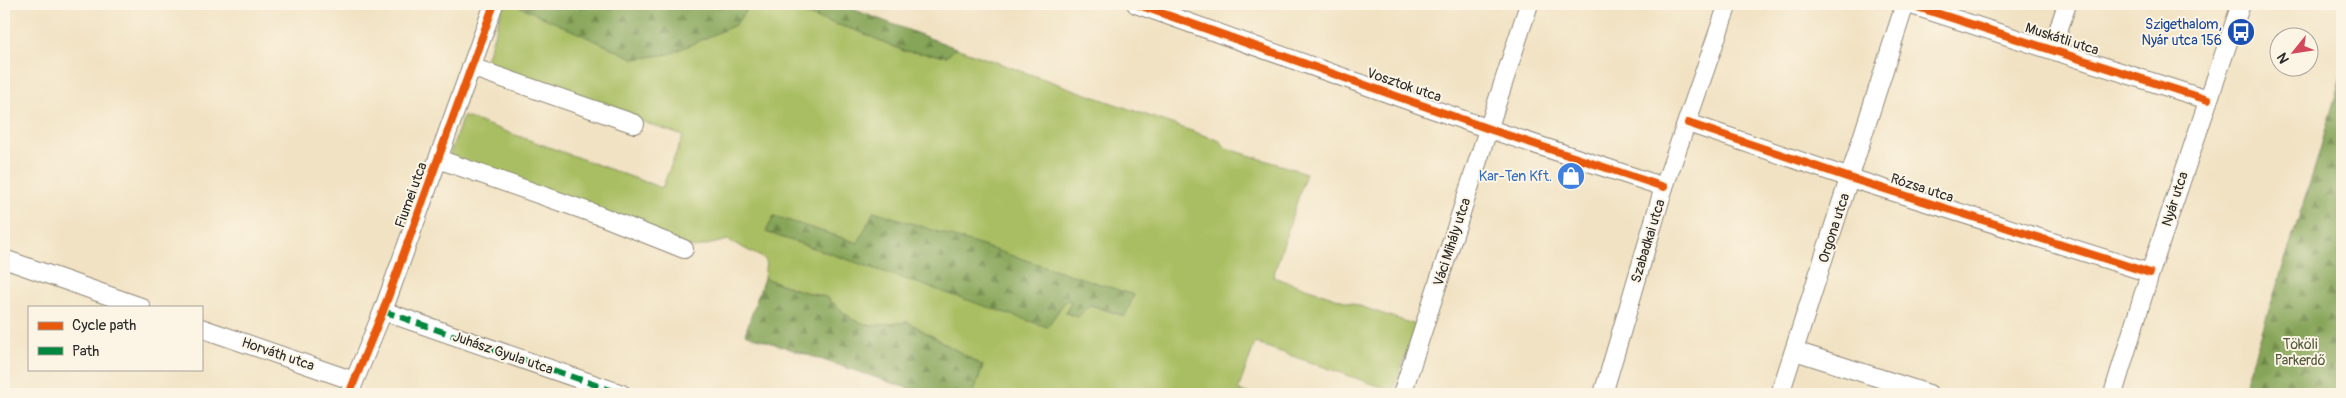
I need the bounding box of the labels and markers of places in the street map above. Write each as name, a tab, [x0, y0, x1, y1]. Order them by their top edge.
place label: Szigethalom, Nyár utca 156	[2141, 16, 2222, 49]
bus stop icon: Szigethalom, Nyár utca 156	[2226, 17, 2256, 47]
shop icon: Kar-Ten Kft.	[1556, 161, 1586, 191]
place label: Kar-Ten Kft.	[1479, 168, 1552, 185]

